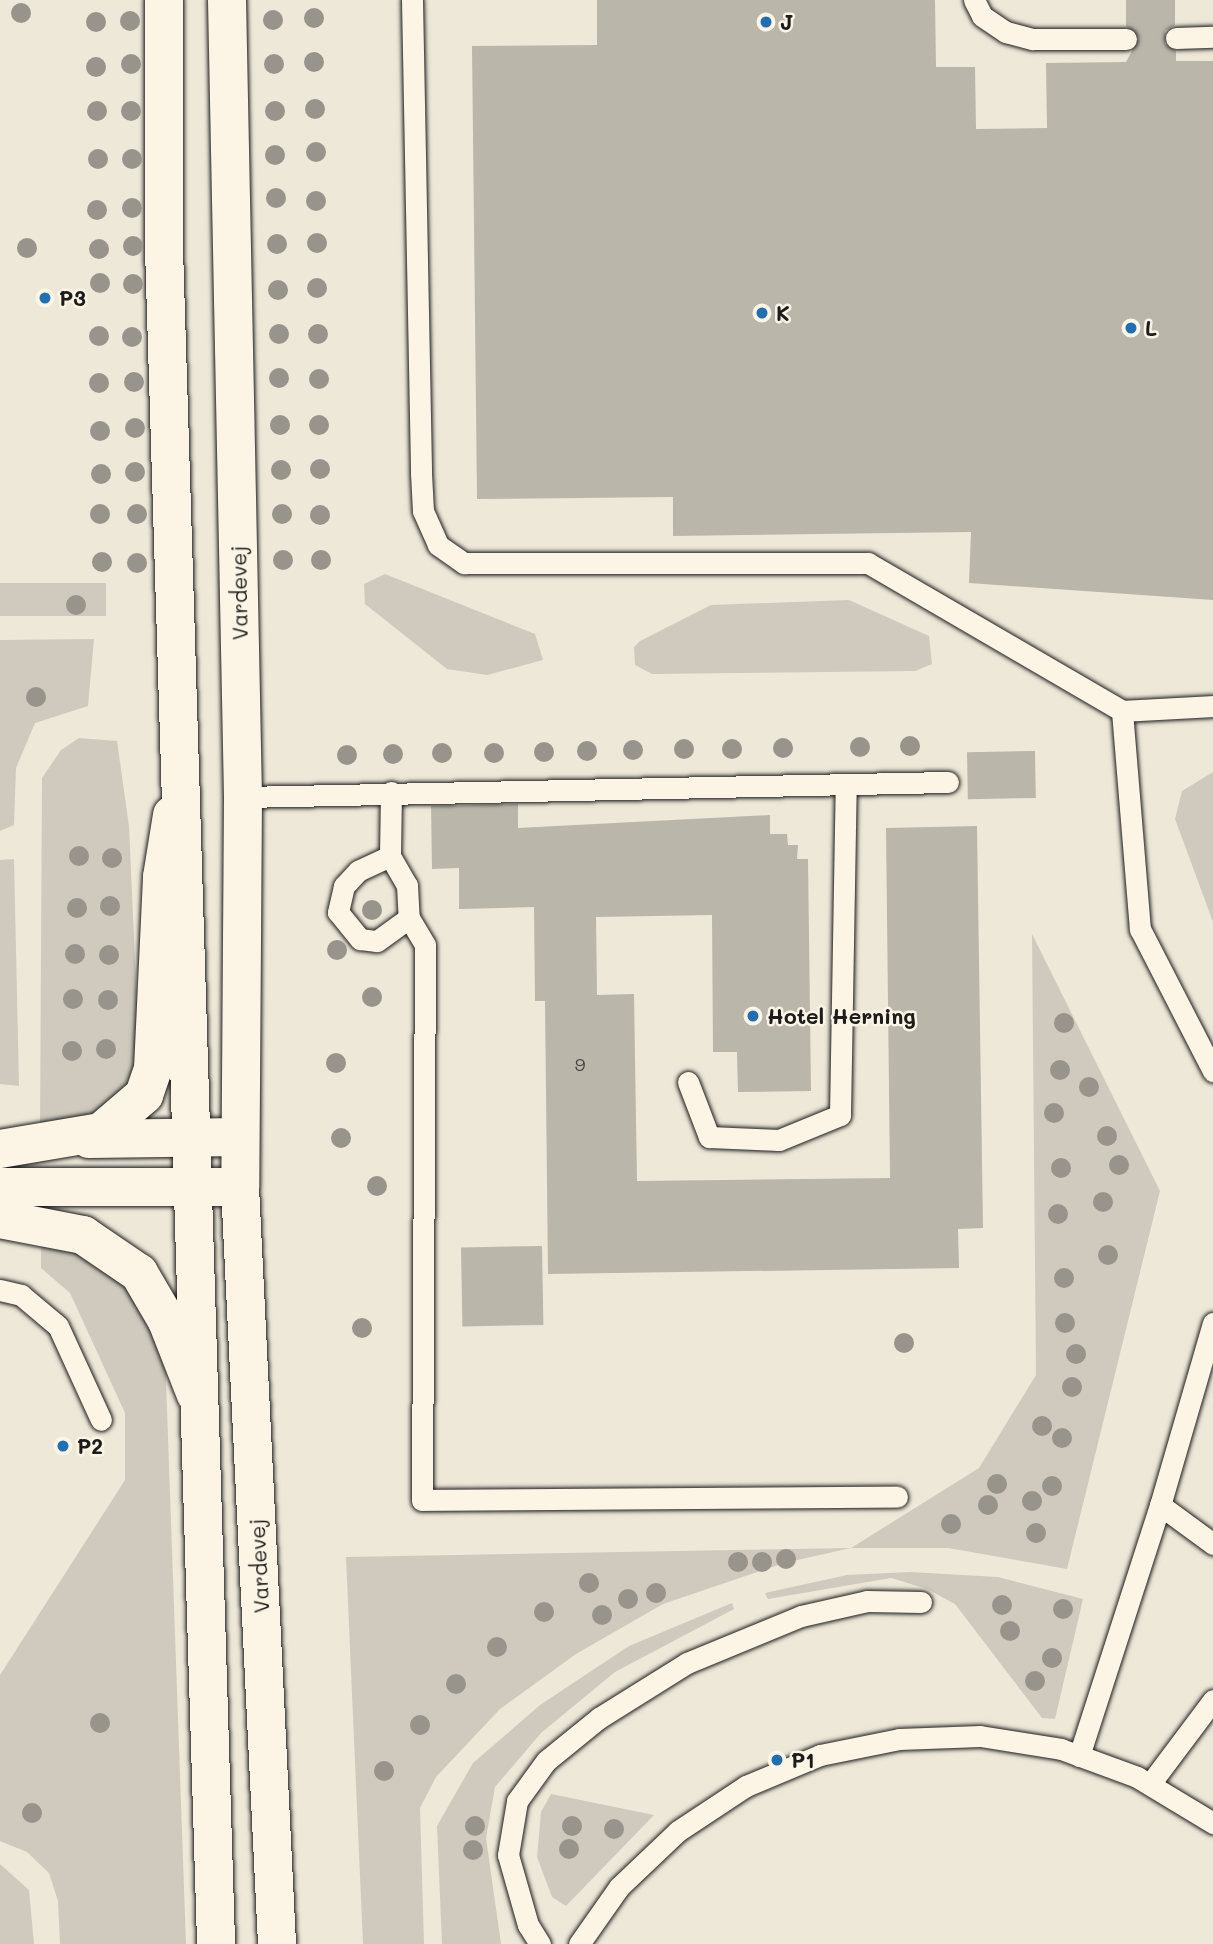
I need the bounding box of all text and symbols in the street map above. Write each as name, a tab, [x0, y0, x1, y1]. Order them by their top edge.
place label: J	[780, 9, 794, 35]
marker: J	[758, 14, 774, 30]
place label: P3	[59, 285, 86, 311]
marker: P3	[37, 290, 53, 306]
place label: K	[776, 300, 790, 326]
marker: K	[754, 305, 770, 321]
place label: L	[1145, 315, 1157, 341]
marker: L	[1123, 320, 1139, 336]
street label: Vardevej	[226, 545, 252, 641]
place label: Hotel Herning	[767, 1003, 916, 1029]
marker: Hotel Herning	[745, 1008, 761, 1024]
house number: 9	[575, 1053, 585, 1075]
place label: P2	[77, 1433, 103, 1459]
marker: P2	[55, 1438, 71, 1454]
street label: Vardevej	[244, 1518, 274, 1614]
place label: P1	[791, 1747, 815, 1773]
marker: P1	[769, 1752, 785, 1768]

